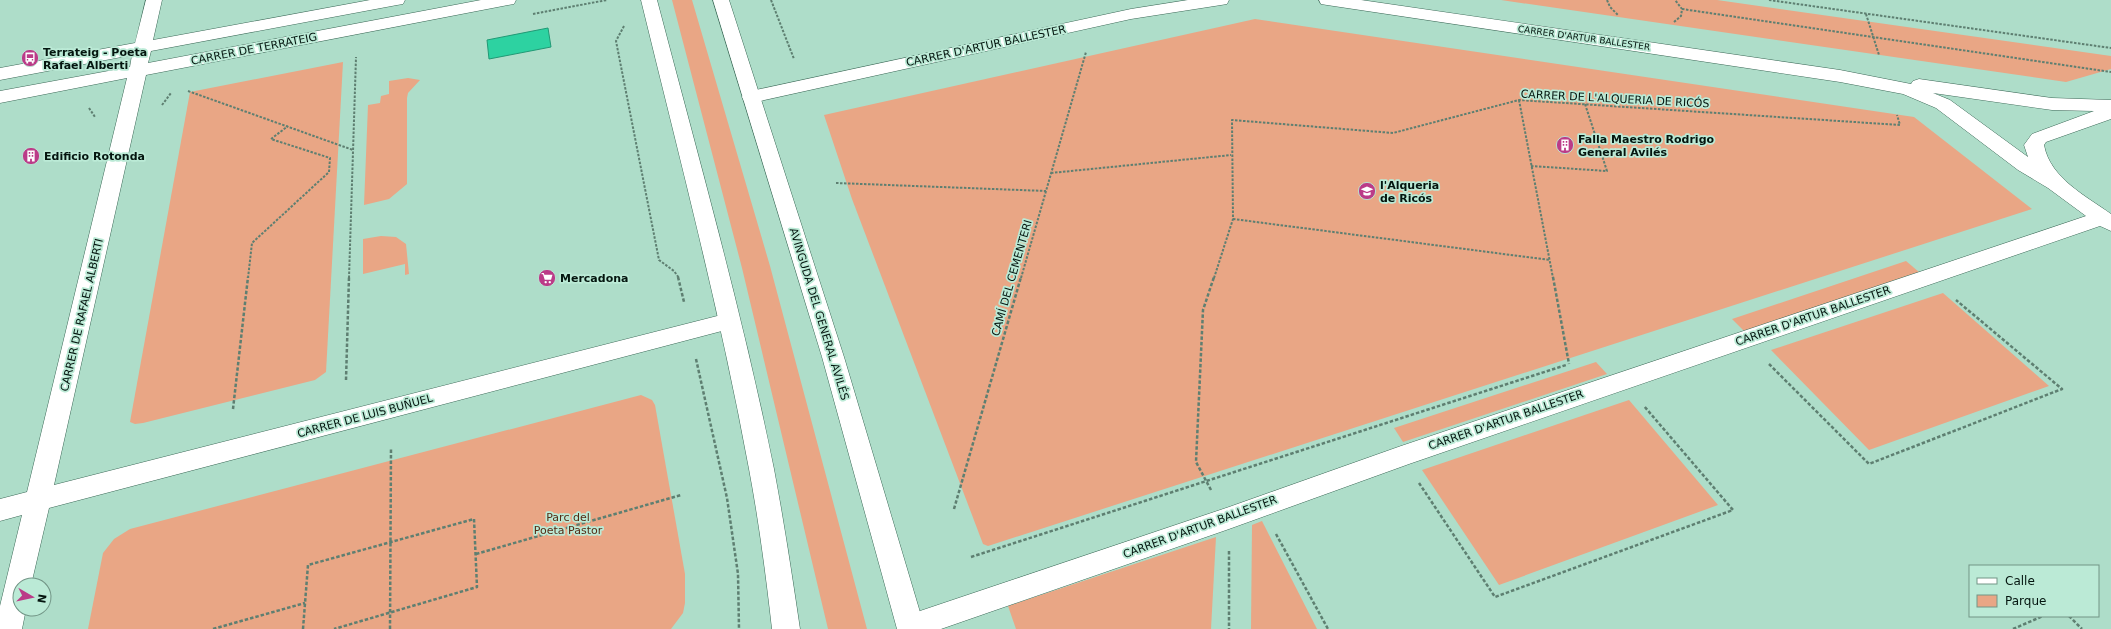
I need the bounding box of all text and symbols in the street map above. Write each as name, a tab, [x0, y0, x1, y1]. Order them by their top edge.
street label: CARRER D'ARTUR BALLESTER	[905, 23, 1067, 69]
street label: CARRER D'ARTUR BALLESTER	[1517, 24, 1651, 52]
street label: CARRER DE TERRATEIG	[190, 30, 318, 68]
place label: Terrateig - Poeta Rafael Alberti	[43, 46, 147, 72]
bus stop icon: Terrateig - Poeta Rafael Alberti	[20, 48, 40, 68]
street label: CARRER DE L'ALQUERIA DE RICÓS	[1520, 88, 1710, 110]
place label: Falla Maestro Rodrigo General Avilés	[1578, 133, 1715, 159]
building icon: Falla Maestro Rodrigo General Avilés	[1555, 135, 1575, 155]
building icon: Edificio Rotonda	[21, 146, 41, 166]
place label: Edificio Rotonda	[44, 150, 145, 163]
place label: l'Alqueria de Ricós	[1380, 179, 1439, 205]
school or university icon: l'Alqueria de Ricós	[1357, 181, 1377, 201]
street label: CAMÍ DEL CEMENTERI	[989, 218, 1035, 338]
street label: AVINGUDA DEL GENERAL AVILÉS	[787, 226, 851, 402]
street label: CARRER DE RAFAEL ALBERTI	[58, 237, 106, 393]
supermarket icon: Mercadona	[537, 268, 557, 288]
place label: Mercadona	[560, 272, 628, 285]
street label: CARRER D'ARTUR BALLESTER	[1734, 283, 1892, 349]
street label: CARRER D'ARTUR BALLESTER	[1427, 387, 1585, 453]
street label: CARRER DE LUIS BUÑUEL	[296, 391, 435, 440]
street label: CARRER D'ARTUR BALLESTER	[1121, 493, 1279, 561]
park label: Parc del Poeta Pastor	[534, 511, 603, 537]
legend	[1969, 565, 2099, 617]
text: Calle	[2005, 574, 2035, 588]
north arrow	[12, 577, 52, 617]
text: N	[34, 593, 49, 604]
text: Parque	[2005, 594, 2046, 608]

